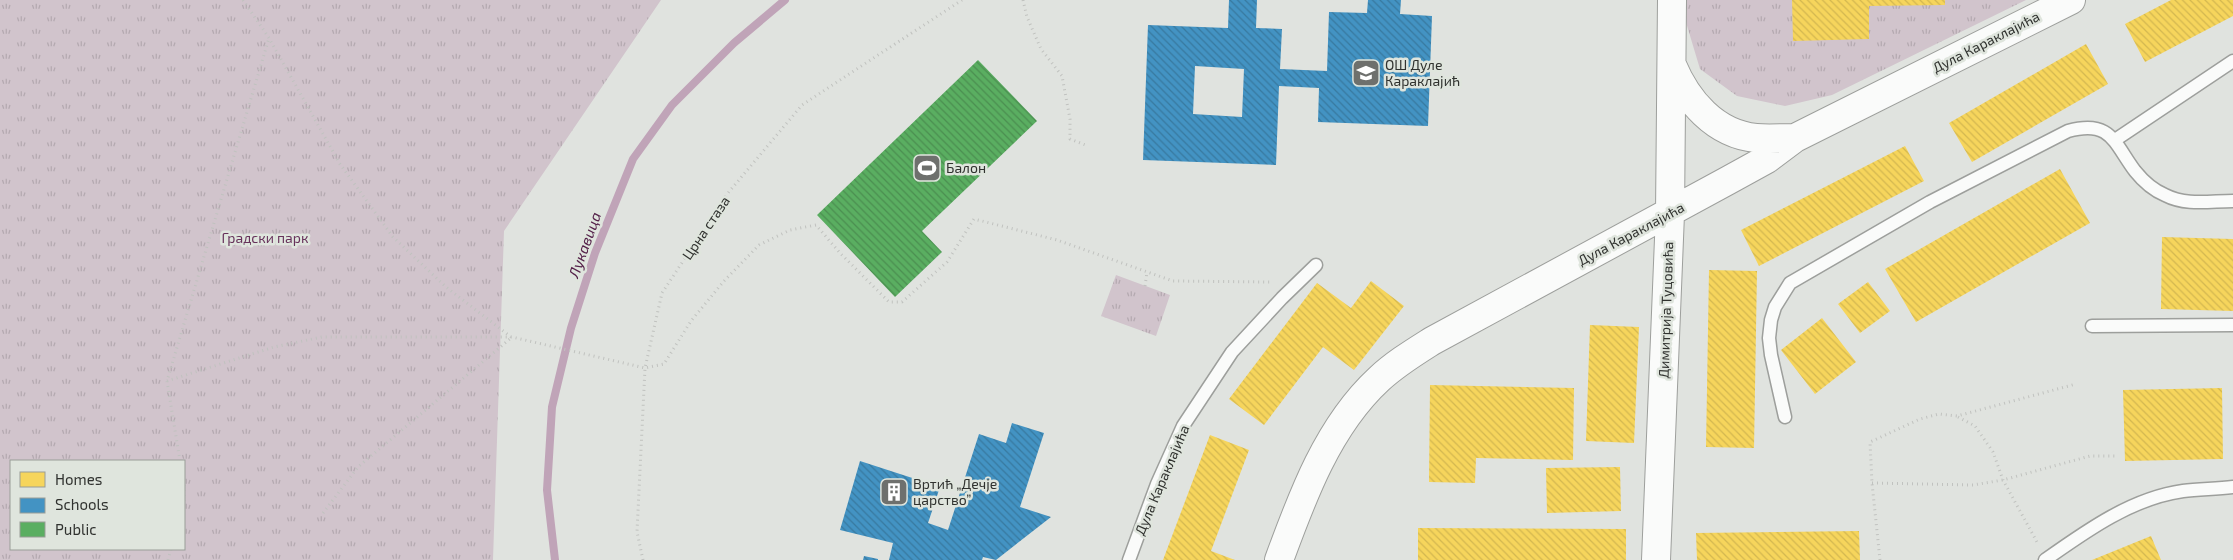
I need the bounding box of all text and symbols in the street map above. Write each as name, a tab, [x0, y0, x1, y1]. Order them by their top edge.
street label: Дула Караклајића	[1929, 7, 2042, 76]
place label: ОШ Дуле Караклајић	[1385, 56, 1460, 89]
school or university icon: ОШ Дуле Караклајић	[1351, 58, 1381, 88]
sports icon: Балон	[912, 153, 942, 183]
place label: Балон	[946, 159, 986, 176]
street label: Црна стаза	[678, 193, 733, 263]
street label: Дула Караклајића	[1575, 198, 1687, 269]
water label: Лукавица	[564, 209, 604, 281]
park label: Градски парк	[221, 229, 309, 246]
street label: Димитрија Туцовића	[1655, 241, 1676, 379]
street label: Дула Караклајића	[1131, 422, 1192, 537]
legend	[10, 460, 185, 550]
text: Homes	[55, 470, 102, 488]
place label: Вртић „Дечје царство”	[913, 475, 997, 508]
building icon: Вртић „Дечје царство”	[879, 477, 909, 507]
text: Schools	[55, 495, 109, 513]
text: Public	[55, 520, 96, 538]

